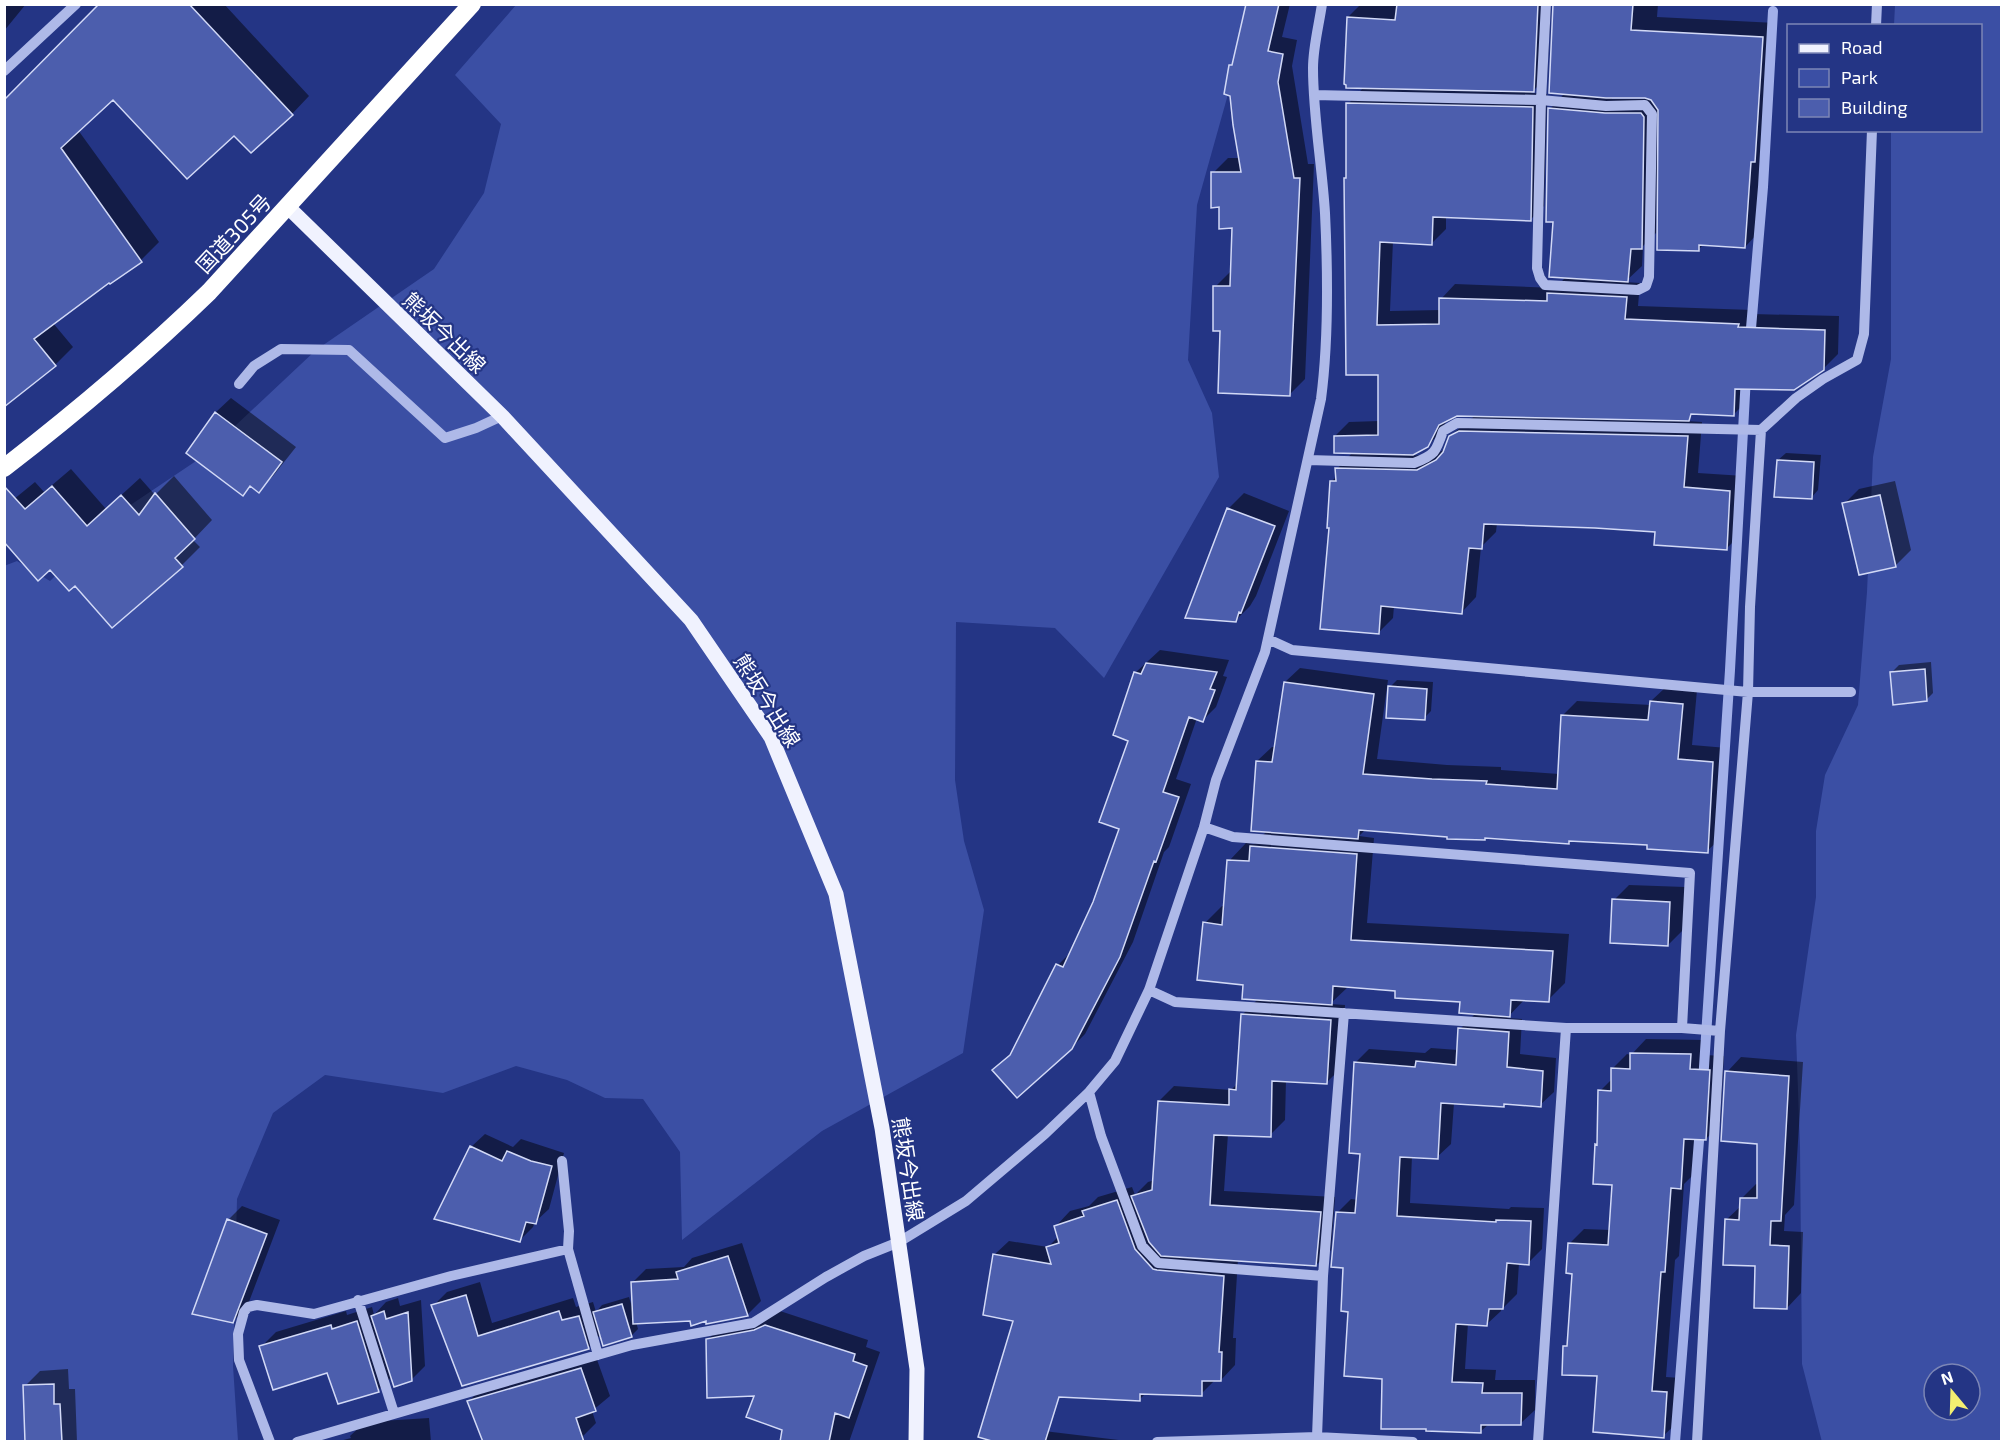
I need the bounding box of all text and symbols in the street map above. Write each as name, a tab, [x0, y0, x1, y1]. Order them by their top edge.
legend	[1787, 24, 1982, 132]
text: Road	[1841, 36, 1882, 58]
text: Park	[1841, 66, 1878, 88]
text: Building	[1841, 96, 1908, 118]
street label: 国道305号	[190, 188, 276, 278]
street label: 熊坂今出線	[399, 287, 491, 377]
street label: 熊坂今出線	[730, 649, 806, 751]
street label: 熊坂今出線	[888, 1115, 930, 1223]
north arrow	[1922, 1362, 1982, 1422]
text: N	[1938, 1366, 1956, 1388]

